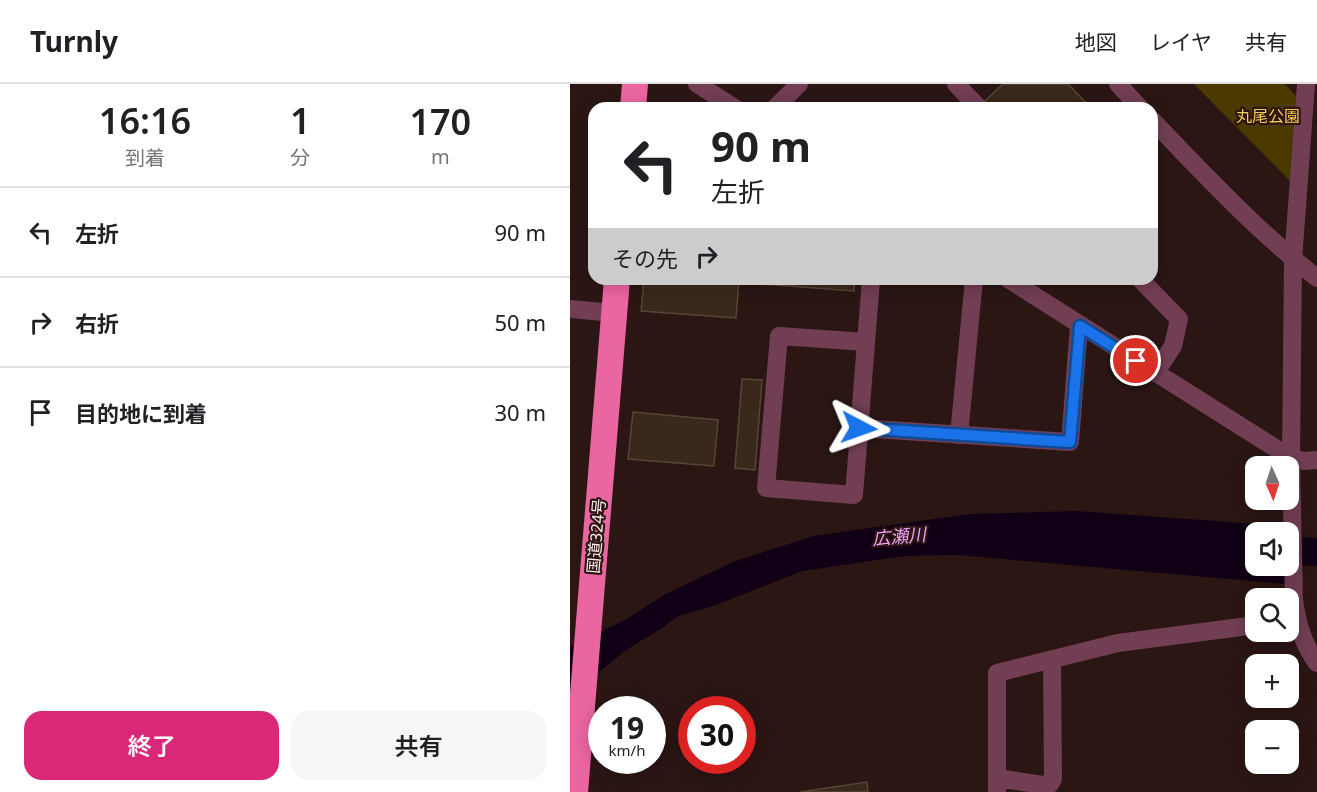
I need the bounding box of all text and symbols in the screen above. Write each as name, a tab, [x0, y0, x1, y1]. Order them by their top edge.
text: Turnly	[30, 22, 118, 60]
text: 地図	[1075, 28, 1117, 56]
text: レイヤ	[1150, 28, 1212, 56]
text: 共有	[1245, 28, 1287, 56]
text: 16:16	[99, 96, 191, 145]
text: 1	[290, 96, 311, 145]
text: 170	[409, 97, 471, 146]
park label: 丸尾公園	[1236, 105, 1300, 127]
text: 90 m	[711, 117, 811, 174]
icon: left	[612, 126, 690, 204]
text: m	[431, 143, 450, 170]
text: 到着	[125, 144, 165, 171]
text: 分	[290, 144, 310, 171]
text: 左折	[711, 173, 765, 210]
icon: left	[24, 216, 57, 249]
text: 90 m	[495, 217, 546, 247]
text: 左折	[75, 218, 119, 248]
icon: right	[690, 240, 723, 273]
text: その先	[612, 243, 678, 273]
icon: right	[24, 306, 57, 339]
text: 50 m	[495, 307, 546, 337]
text: 右折	[75, 308, 119, 338]
pin	[1110, 335, 1161, 386]
icon: arrive	[1119, 344, 1152, 377]
icon: arrive	[24, 396, 57, 429]
position arrow	[827, 396, 891, 460]
text: 30 m	[495, 397, 546, 427]
text: 目的地に到着	[75, 398, 207, 428]
north arrow	[1245, 456, 1299, 510]
map controls	[1245, 456, 1299, 774]
street label: 国道324号	[582, 497, 610, 575]
water label: 広瀬川	[871, 522, 929, 550]
button: sound	[1245, 522, 1299, 576]
button: search	[1245, 588, 1299, 642]
button: +	[1245, 654, 1299, 708]
speed limit sign: 30	[678, 696, 756, 774]
text: 19	[610, 707, 644, 748]
button: 終了	[24, 711, 279, 780]
button: 共有	[291, 711, 546, 780]
button: −	[1245, 720, 1299, 774]
text: km/h	[609, 740, 645, 760]

